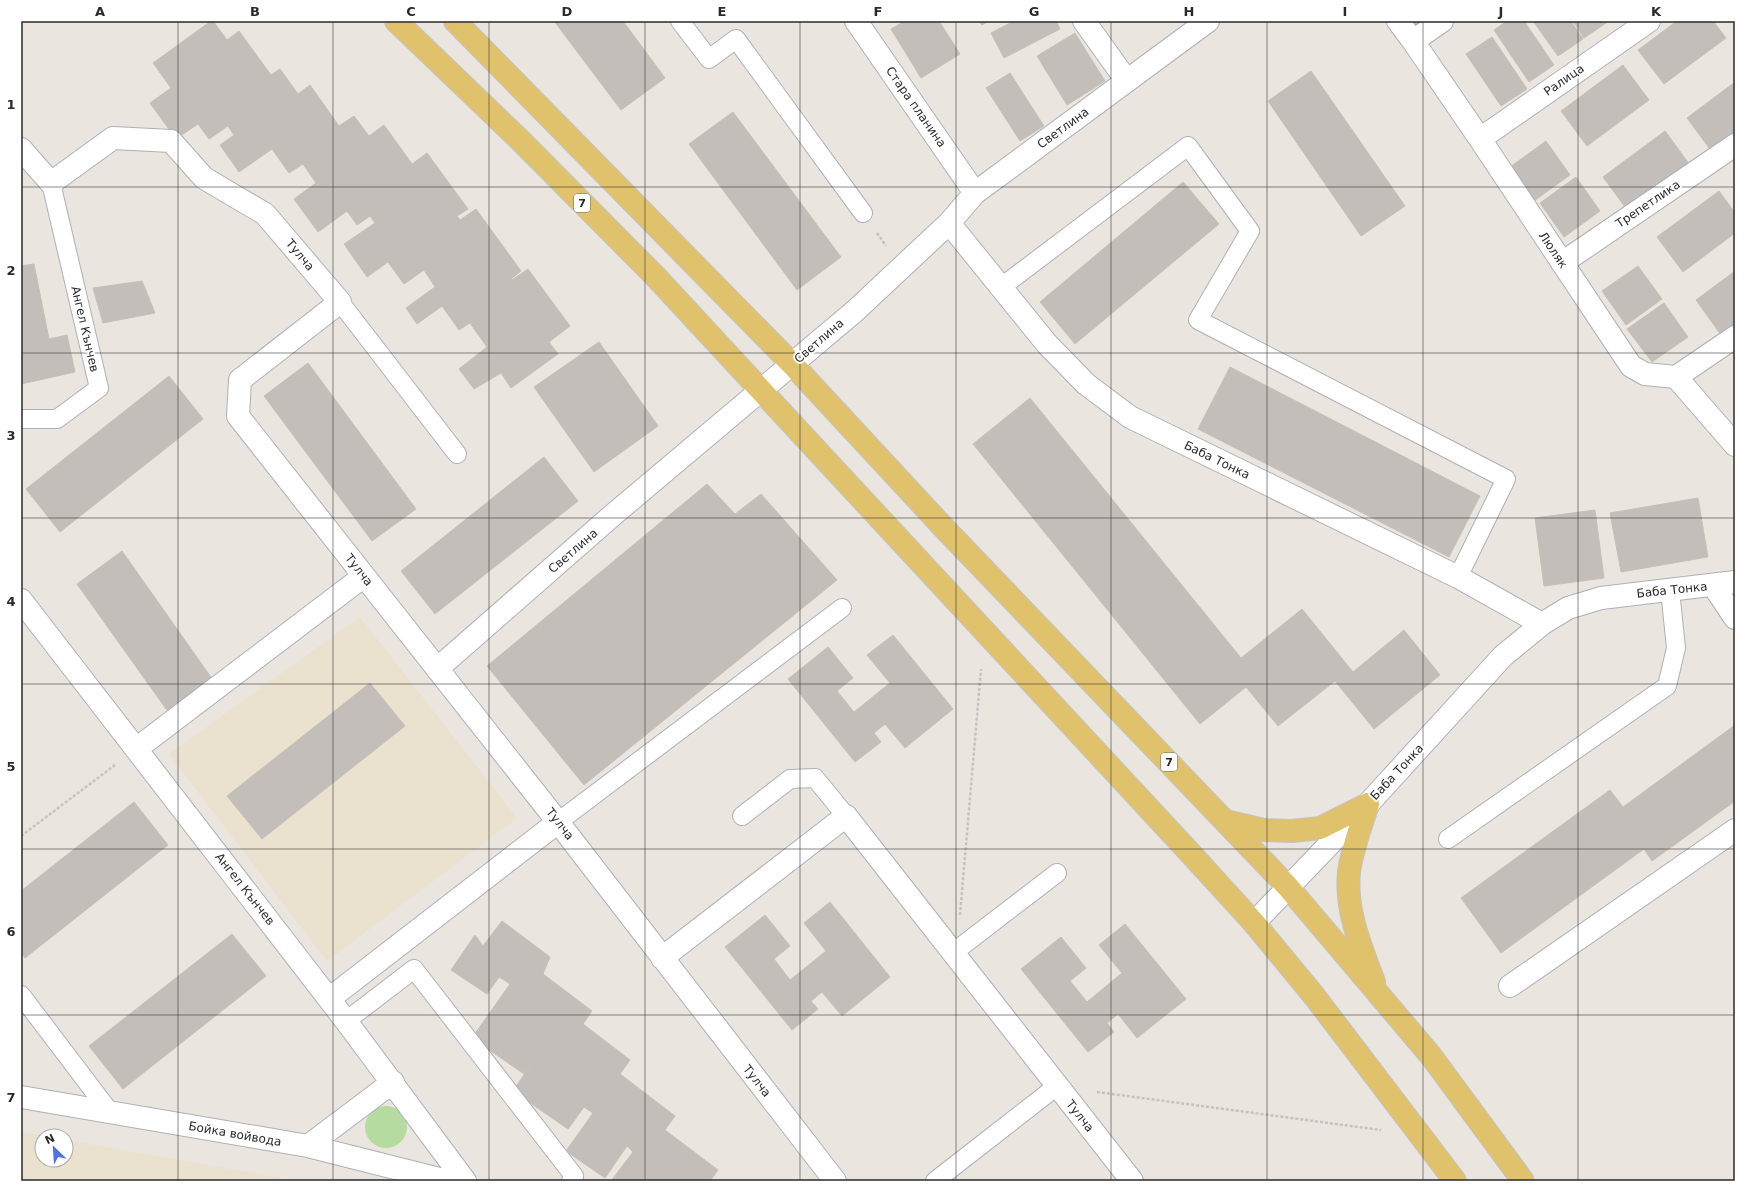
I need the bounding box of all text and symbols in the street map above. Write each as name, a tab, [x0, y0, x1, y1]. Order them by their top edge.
text: A	[95, 4, 105, 19]
text: B	[250, 4, 260, 19]
text: C	[406, 4, 416, 19]
text: D	[562, 4, 573, 19]
text: E	[718, 4, 726, 19]
text: F	[874, 4, 882, 19]
text: G	[1029, 4, 1039, 19]
text: H	[1184, 4, 1194, 19]
text: I	[1343, 4, 1347, 19]
text: J	[1498, 4, 1503, 19]
text: K	[1651, 4, 1662, 19]
street label: Ралица	[1541, 61, 1587, 99]
street label: Стара планина	[883, 64, 949, 150]
text: 1	[6, 97, 16, 112]
street label: Светлина	[1034, 105, 1092, 151]
street label: Трепетлика	[1612, 177, 1683, 231]
road number: 7	[574, 194, 590, 212]
street label: Люляк	[1536, 229, 1570, 271]
street label: Тулча	[282, 236, 317, 273]
text: 2	[6, 263, 16, 278]
street label: Ангел Кънчев	[68, 285, 102, 373]
street label: Светлина	[792, 316, 846, 366]
text: 3	[6, 428, 16, 443]
street label: Баба Тонка	[1182, 438, 1252, 482]
street label: Светлина	[546, 526, 600, 576]
street label: Тулча	[342, 551, 376, 589]
street label: Баба Тонка	[1636, 579, 1708, 601]
text: 4	[6, 594, 16, 609]
street label: Баба Тонка	[1368, 741, 1426, 803]
road number: 7	[1161, 753, 1177, 771]
text: 5	[6, 759, 16, 774]
street label: Тулча	[543, 805, 577, 843]
street label: Ангел Кънчев	[213, 850, 277, 928]
text: 6	[6, 924, 16, 939]
street label: Тулча	[740, 1062, 774, 1100]
text: 7	[6, 1090, 16, 1105]
street label: Тулча	[1063, 1097, 1097, 1135]
street label: Бойка войвода	[187, 1119, 283, 1149]
north arrow	[34, 1128, 74, 1168]
text: N	[43, 1132, 57, 1147]

